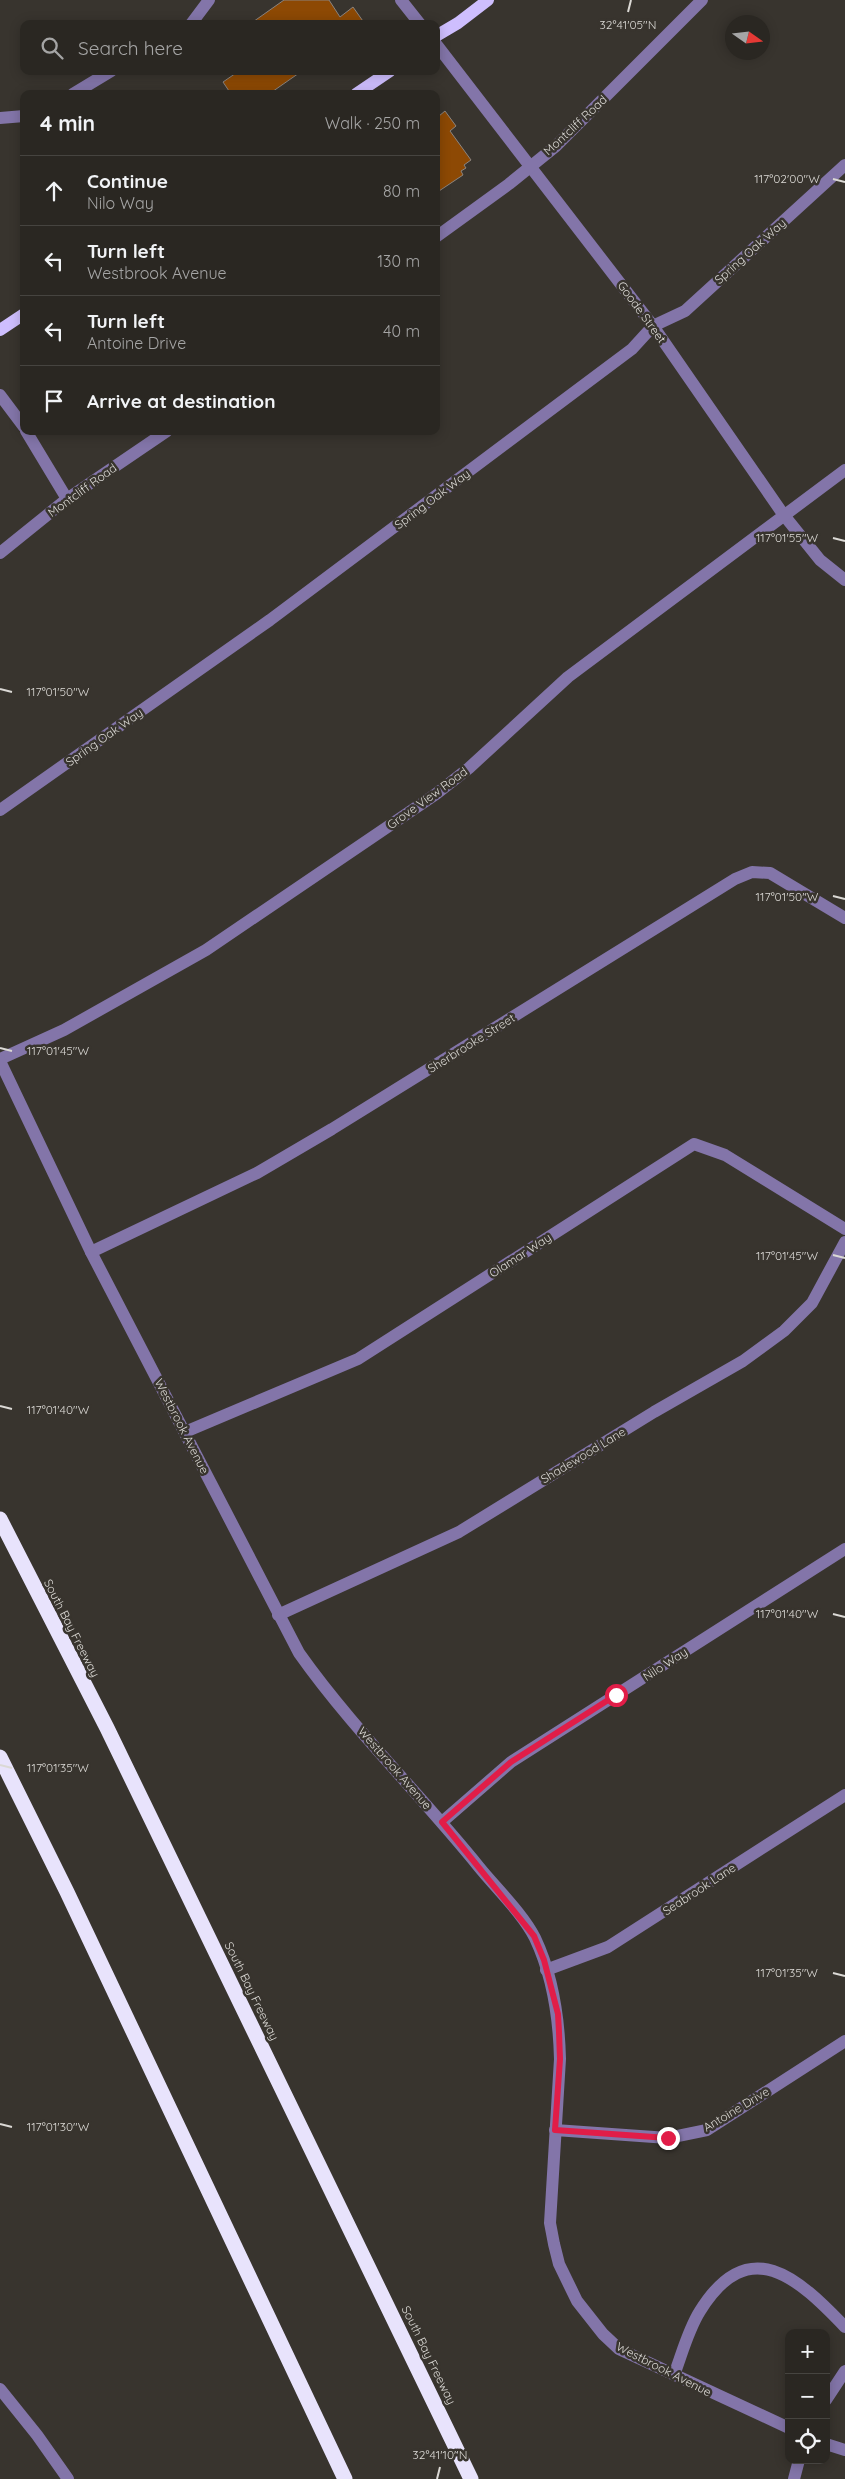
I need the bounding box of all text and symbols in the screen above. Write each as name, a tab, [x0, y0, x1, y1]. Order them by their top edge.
north arrow	[725, 15, 770, 60]
text: 32°41'05"N	[600, 17, 656, 32]
search box	[20, 20, 440, 75]
icon: search	[38, 34, 66, 62]
text: Search here	[78, 36, 183, 60]
street label: Montcliff Road	[540, 92, 610, 158]
text: 4 min	[40, 110, 95, 136]
text: Walk · 250 m	[325, 113, 420, 133]
text: Continue	[87, 169, 168, 193]
text: 117°02'00"W	[754, 171, 820, 186]
icon: ahead	[40, 177, 68, 205]
text: 80 m	[383, 181, 420, 201]
text: Nilo Way	[87, 193, 154, 213]
street label: Spring Oak Way	[711, 215, 789, 287]
text: Turn left	[87, 239, 165, 263]
icon: left	[40, 247, 68, 275]
text: 130 m	[377, 251, 420, 271]
text: Westbrook Avenue	[87, 263, 227, 283]
street label: Goode Street	[614, 278, 670, 346]
text: Turn left	[87, 309, 165, 333]
icon: left	[40, 317, 68, 345]
text: 40 m	[383, 321, 420, 341]
text: Antoine Drive	[87, 333, 186, 353]
icon: arrive	[40, 387, 68, 415]
text: Arrive at destination	[87, 389, 276, 413]
street label: Montcliff Road	[45, 460, 119, 520]
street label: Spring Oak Way	[391, 466, 473, 532]
text: 117°01'55"W	[756, 530, 818, 545]
text: 117°01'50"W	[27, 684, 90, 699]
street label: Spring Oak Way	[63, 705, 145, 769]
street label: Grove View Road	[384, 764, 470, 832]
text: 117°01'50"W	[756, 889, 819, 904]
street label: Sherbrooke Street	[425, 1010, 517, 1076]
text: 117°01'45"W	[27, 1043, 89, 1058]
street label: Olamar Way	[486, 1229, 554, 1281]
text: 117°01'45"W	[756, 1248, 818, 1263]
street label: Westbrook Avenue	[152, 1376, 213, 1476]
text: 117°01'40"W	[27, 1402, 90, 1417]
street label: Shadewood Lane	[538, 1424, 628, 1486]
street label: South Bay Freeway	[41, 1577, 103, 1679]
text: 117°01'40"W	[756, 1606, 819, 1621]
street label: Nilo Way	[640, 1644, 690, 1684]
route start	[605, 1684, 628, 1707]
street label: Westbrook Avenue	[355, 1724, 435, 1813]
text: 117°01'35"W	[27, 1760, 89, 1775]
street label: Seabrook Lane	[660, 1860, 739, 1918]
street label: South Bay Freeway	[222, 1939, 282, 2043]
text: 117°01'35"W	[756, 1965, 818, 1980]
street label: Antoine Drive	[700, 2083, 772, 2135]
text: 117°01'30"W	[27, 2119, 90, 2134]
route end	[657, 2127, 680, 2150]
street label: South Bay Freeway	[399, 2303, 459, 2407]
map controls	[785, 2329, 830, 2464]
button: +	[785, 2329, 830, 2374]
street label: Westbrook Avenue	[614, 2339, 714, 2400]
button: −	[785, 2374, 830, 2419]
button: locate	[785, 2419, 830, 2464]
text: 32°41'10"N	[413, 2447, 467, 2462]

